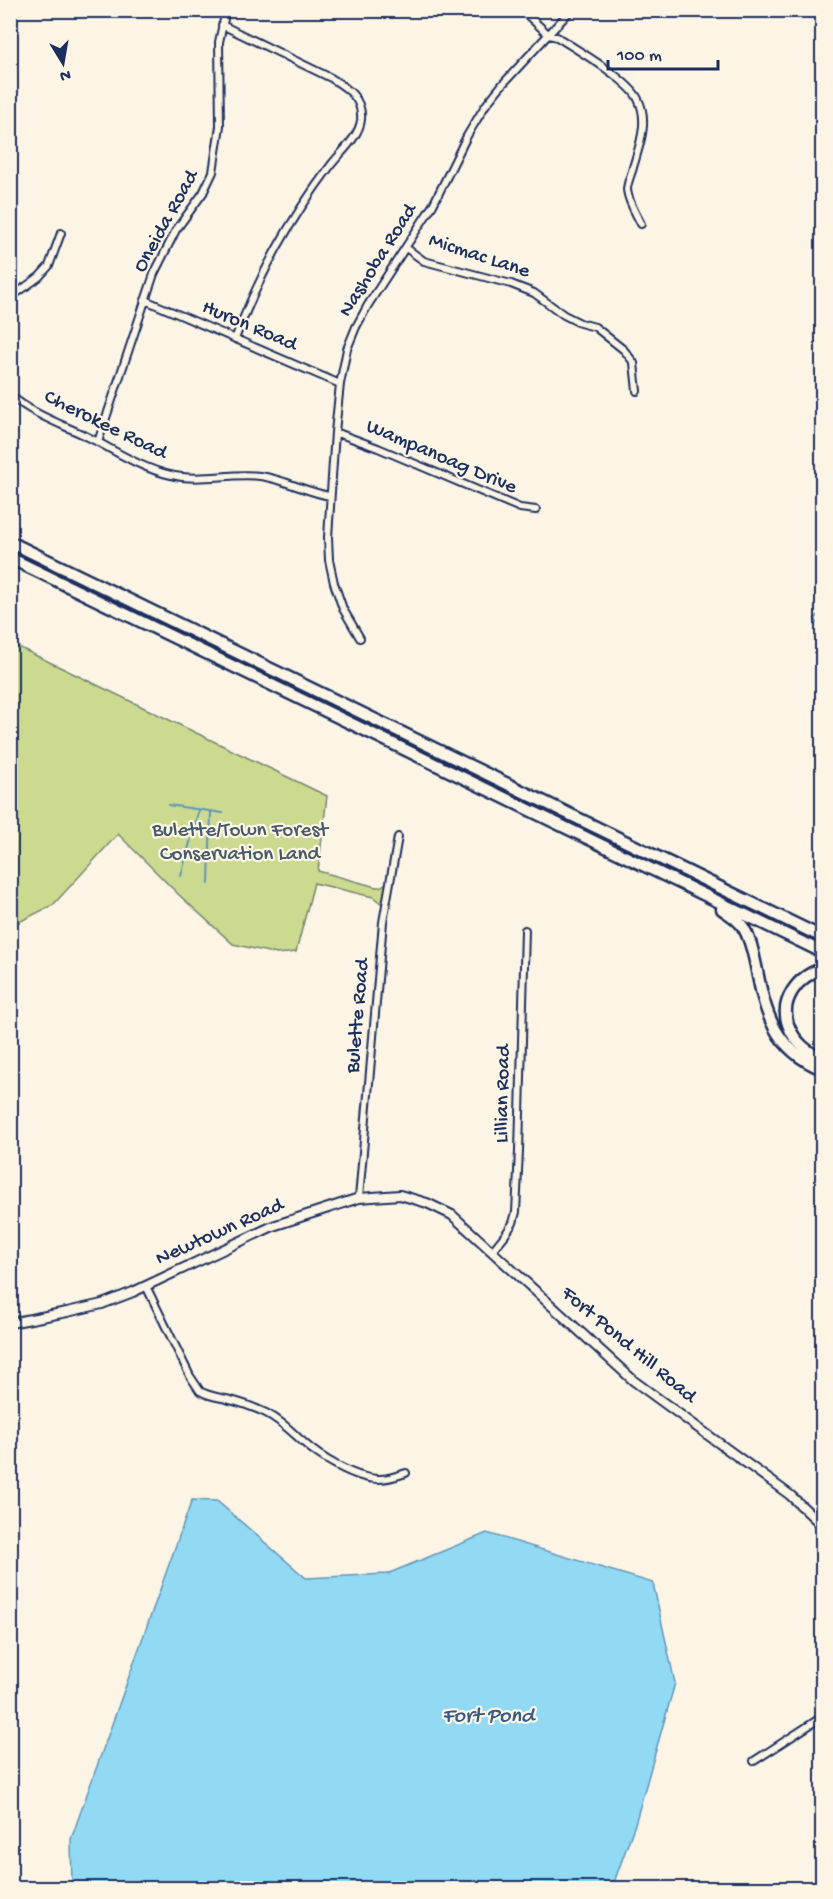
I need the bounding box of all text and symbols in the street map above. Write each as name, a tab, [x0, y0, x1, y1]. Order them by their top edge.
north arrow	[33, 33, 93, 93]
scale bar	[608, 33, 718, 71]
text: 100 m	[616, 46, 662, 67]
text: N	[58, 64, 72, 85]
street label: Oneida Road	[129, 165, 206, 277]
street label: Nashoba Road	[334, 198, 425, 322]
street label: Micmac Lane	[425, 229, 534, 285]
street label: Huron Road	[198, 296, 302, 359]
street label: Cherokee Road	[39, 385, 172, 467]
street label: Wampanoag Drive	[362, 415, 521, 502]
park label: Bulette/Town Forest Conservation Land	[151, 819, 330, 868]
street label: Bulette Road	[341, 956, 377, 1075]
street label: Lillian Road	[491, 1043, 517, 1143]
street label: Newtown Road	[152, 1193, 289, 1272]
street label: Fort Pond Hill Road	[554, 1281, 702, 1411]
water label: Fort Pond	[442, 1704, 536, 1730]

